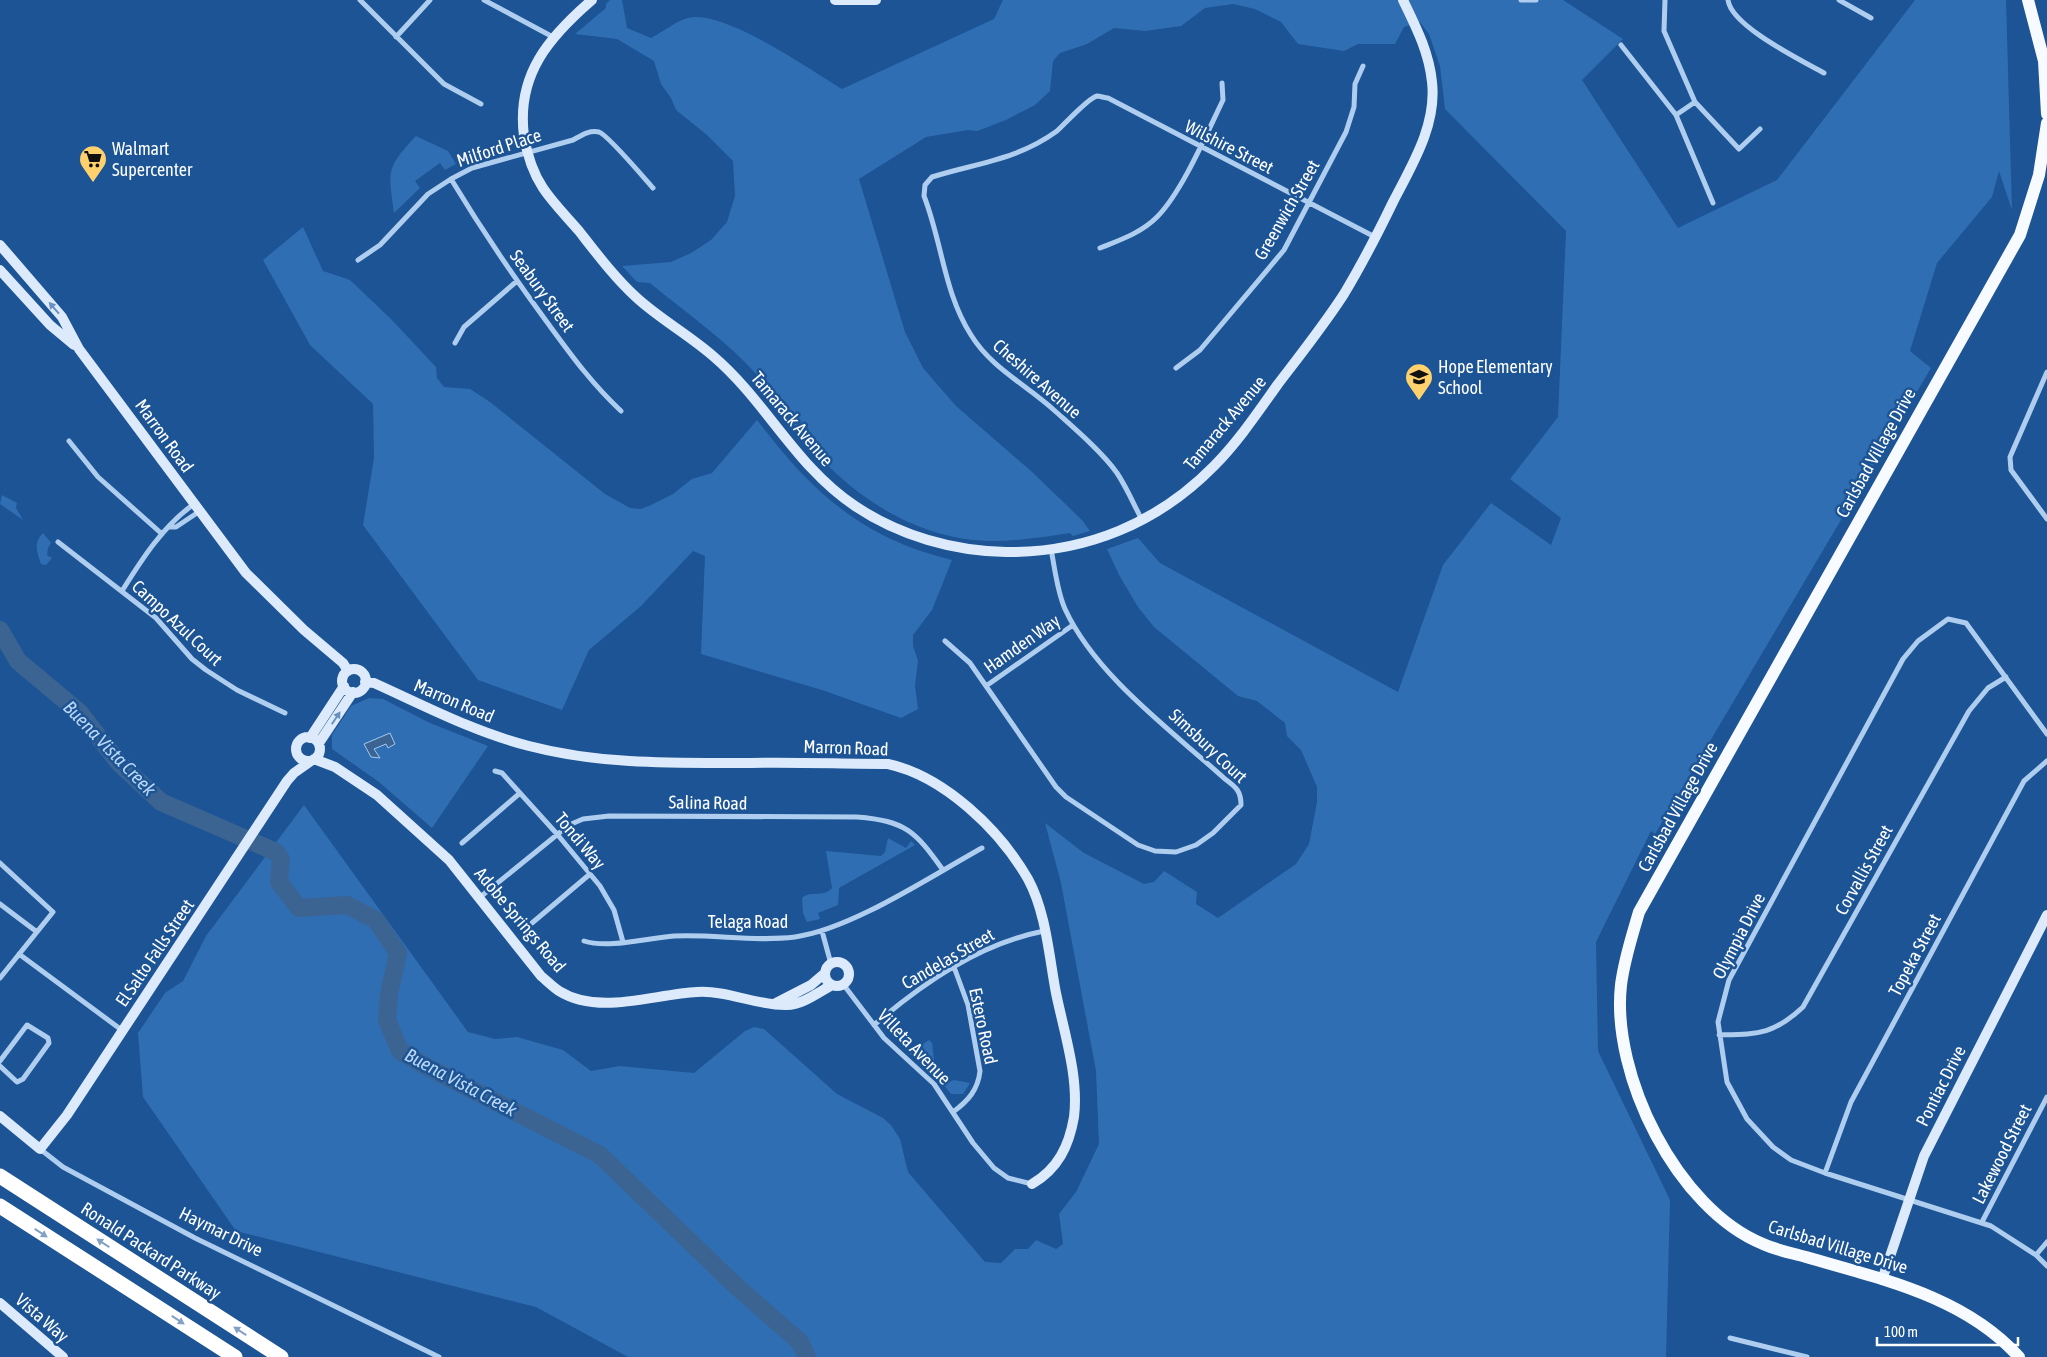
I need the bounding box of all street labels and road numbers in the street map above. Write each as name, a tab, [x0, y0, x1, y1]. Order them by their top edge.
street label: Wilshire Street	[1181, 115, 1277, 178]
street label: Milford Place	[454, 124, 544, 171]
street label: Greenwich Street	[1249, 156, 1324, 264]
street label: Seabury Street	[506, 246, 579, 336]
street label: Cheshire Avenue	[989, 335, 1086, 423]
street label: Tamarack Avenue	[747, 367, 838, 470]
street label: Tamarack Avenue	[1179, 371, 1270, 474]
street label: Carlsbad Village Drive	[1831, 384, 1920, 521]
street label: Marron Road	[131, 395, 198, 476]
street label: Campo Azul Court	[128, 576, 227, 670]
street label: Hamden Way	[980, 610, 1064, 677]
street label: Marron Road	[411, 674, 497, 727]
street label: Simsbury Court	[1165, 704, 1252, 787]
street label: Marron Road	[803, 736, 889, 759]
street label: Carlsbad Village Drive	[1633, 738, 1722, 875]
street label: Salina Road	[668, 791, 748, 814]
street label: Tondi Way	[551, 808, 610, 873]
street label: Corvallis Street	[1830, 821, 1897, 918]
street label: Adobe Springs Road	[470, 863, 570, 976]
street label: Olympia Drive	[1708, 889, 1769, 982]
street label: El Salto Falls Street	[111, 895, 198, 1010]
street label: Topeka Street	[1884, 910, 1945, 1000]
street label: Telaga Road	[708, 911, 788, 932]
street label: Candelas Street	[898, 924, 998, 994]
street label: Estero Road	[965, 986, 1002, 1066]
street label: Villeta Avenue	[873, 1005, 955, 1089]
street label: Pontiac Drive	[1911, 1042, 1970, 1130]
street label: Lakewood Street	[1967, 1101, 2036, 1207]
street label: Ronald Packard Parkway	[77, 1197, 225, 1304]
street label: Haymar Drive	[176, 1202, 266, 1261]
street label: Carlsbad Village Drive	[1766, 1215, 1910, 1278]
street label: Vista Way	[11, 1289, 73, 1346]

